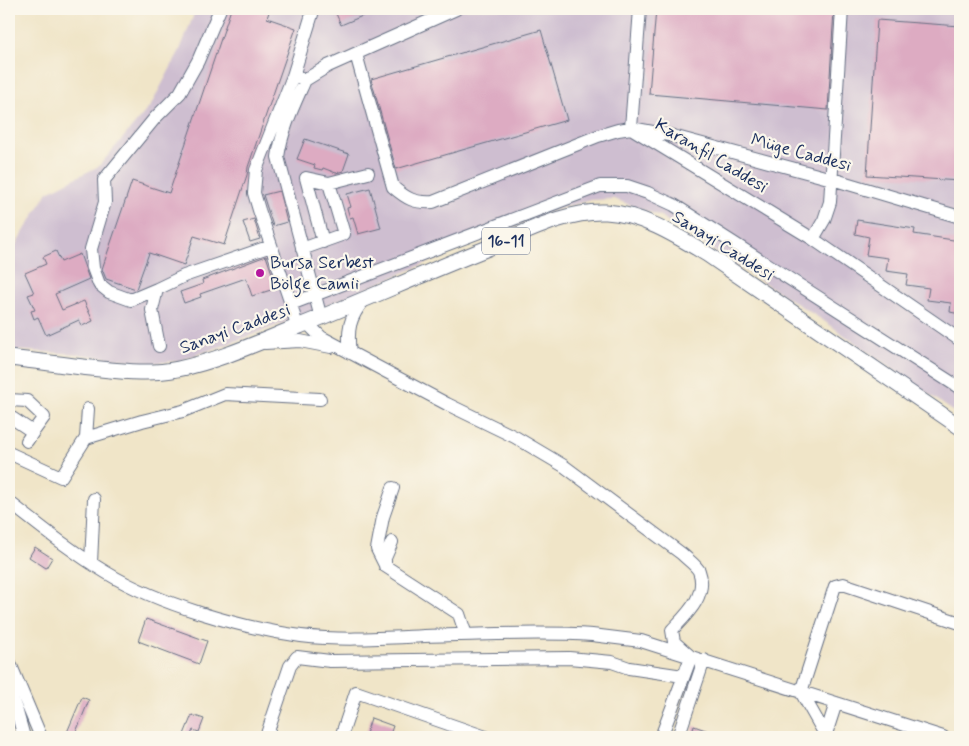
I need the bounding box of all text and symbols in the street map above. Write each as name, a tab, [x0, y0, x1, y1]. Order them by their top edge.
street label: Karanfil Caddesi	[650, 113, 772, 199]
street label: Müge Caddesi	[748, 128, 854, 178]
street label: Sanayi Caddesi	[667, 205, 779, 287]
road number: 16-11	[482, 228, 530, 255]
place label: Bursa Serbest Bölge Camii	[270, 251, 375, 298]
marker: Bursa Serbest Bölge Camii	[254, 267, 266, 279]
street label: Sanayi Caddesi	[176, 298, 294, 360]

